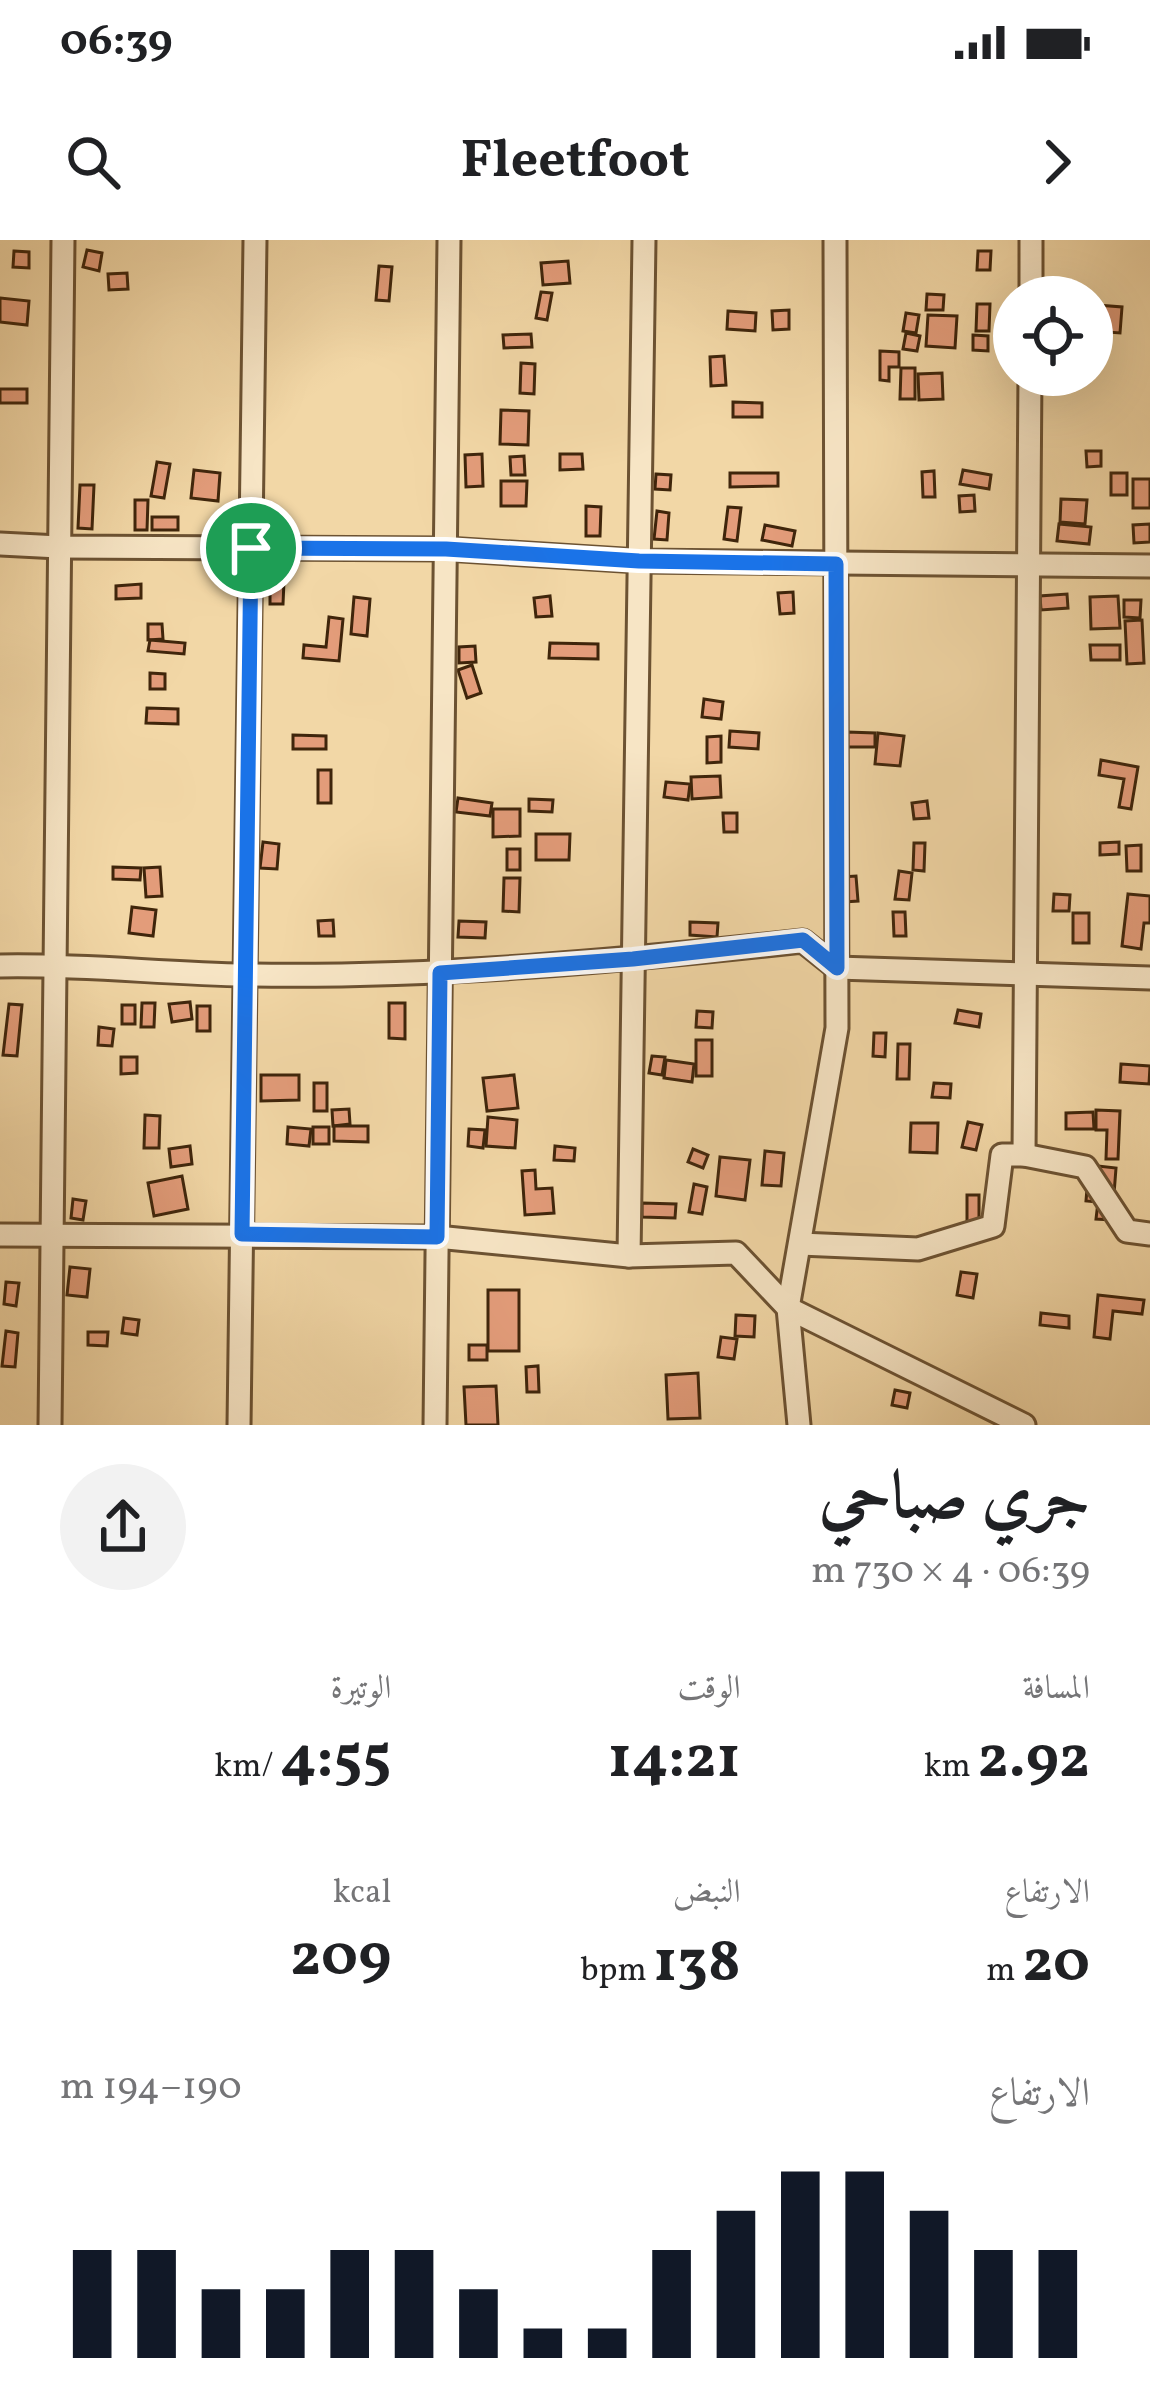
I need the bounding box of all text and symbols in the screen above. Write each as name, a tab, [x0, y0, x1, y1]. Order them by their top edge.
text: 06:39	[60, 11, 173, 74]
text: Fleetfoot	[461, 125, 690, 200]
icon: search	[60, 129, 126, 195]
icon: forward	[1024, 129, 1090, 195]
map controls	[993, 276, 1113, 396]
button: locate	[993, 276, 1113, 396]
pin	[200, 497, 302, 599]
icon: arrive	[218, 515, 284, 581]
text: جري صباحي	[819, 1454, 1090, 1546]
button: share	[60, 1464, 186, 1590]
text: 06:39 · 4 × 730 m	[811, 1545, 1090, 1599]
text: الوتيرة	[330, 1667, 391, 1713]
text: الوقت	[677, 1667, 741, 1713]
text: المسافة	[1023, 1667, 1090, 1713]
text: 4:55	[280, 1719, 391, 1802]
text: 14:21	[608, 1719, 741, 1802]
text: 2.92	[977, 1719, 1090, 1802]
text: /km	[214, 1745, 280, 1791]
text: km	[924, 1745, 977, 1791]
text: kcal	[333, 1871, 391, 1917]
text: النبض	[673, 1871, 741, 1917]
text: الارتفاع	[1004, 1871, 1090, 1917]
text: 209	[290, 1917, 391, 2000]
text: 138	[653, 1923, 741, 2006]
text: 20	[1022, 1923, 1090, 2006]
text: bpm	[580, 1949, 653, 1995]
text: m	[986, 1949, 1022, 1995]
text: 190–194 m	[60, 2061, 242, 2115]
text: الارتفاع	[989, 2068, 1090, 2122]

